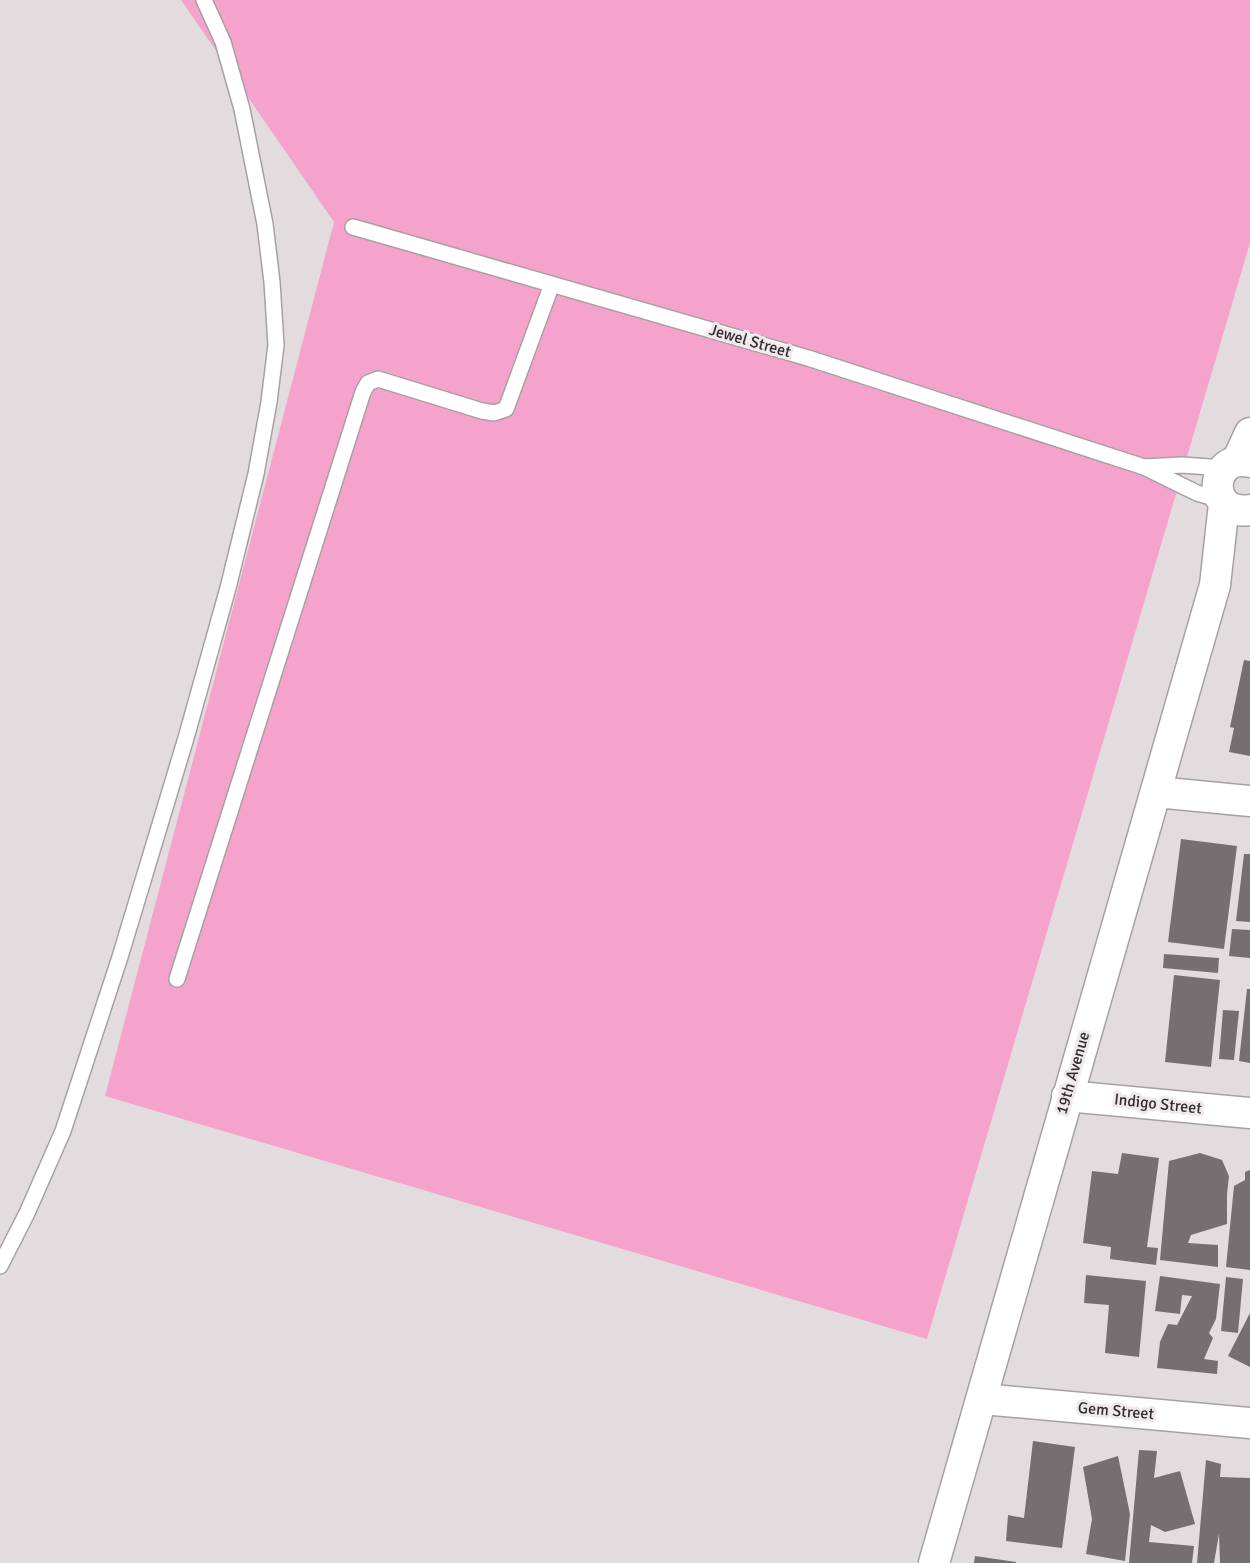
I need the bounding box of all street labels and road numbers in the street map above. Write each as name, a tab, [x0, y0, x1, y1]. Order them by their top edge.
street label: Jewel Street	[707, 320, 794, 362]
street label: 19th Avenue	[1052, 1029, 1094, 1117]
street label: Indigo Street	[1113, 1089, 1203, 1119]
street label: Gem Street	[1077, 1398, 1155, 1424]

